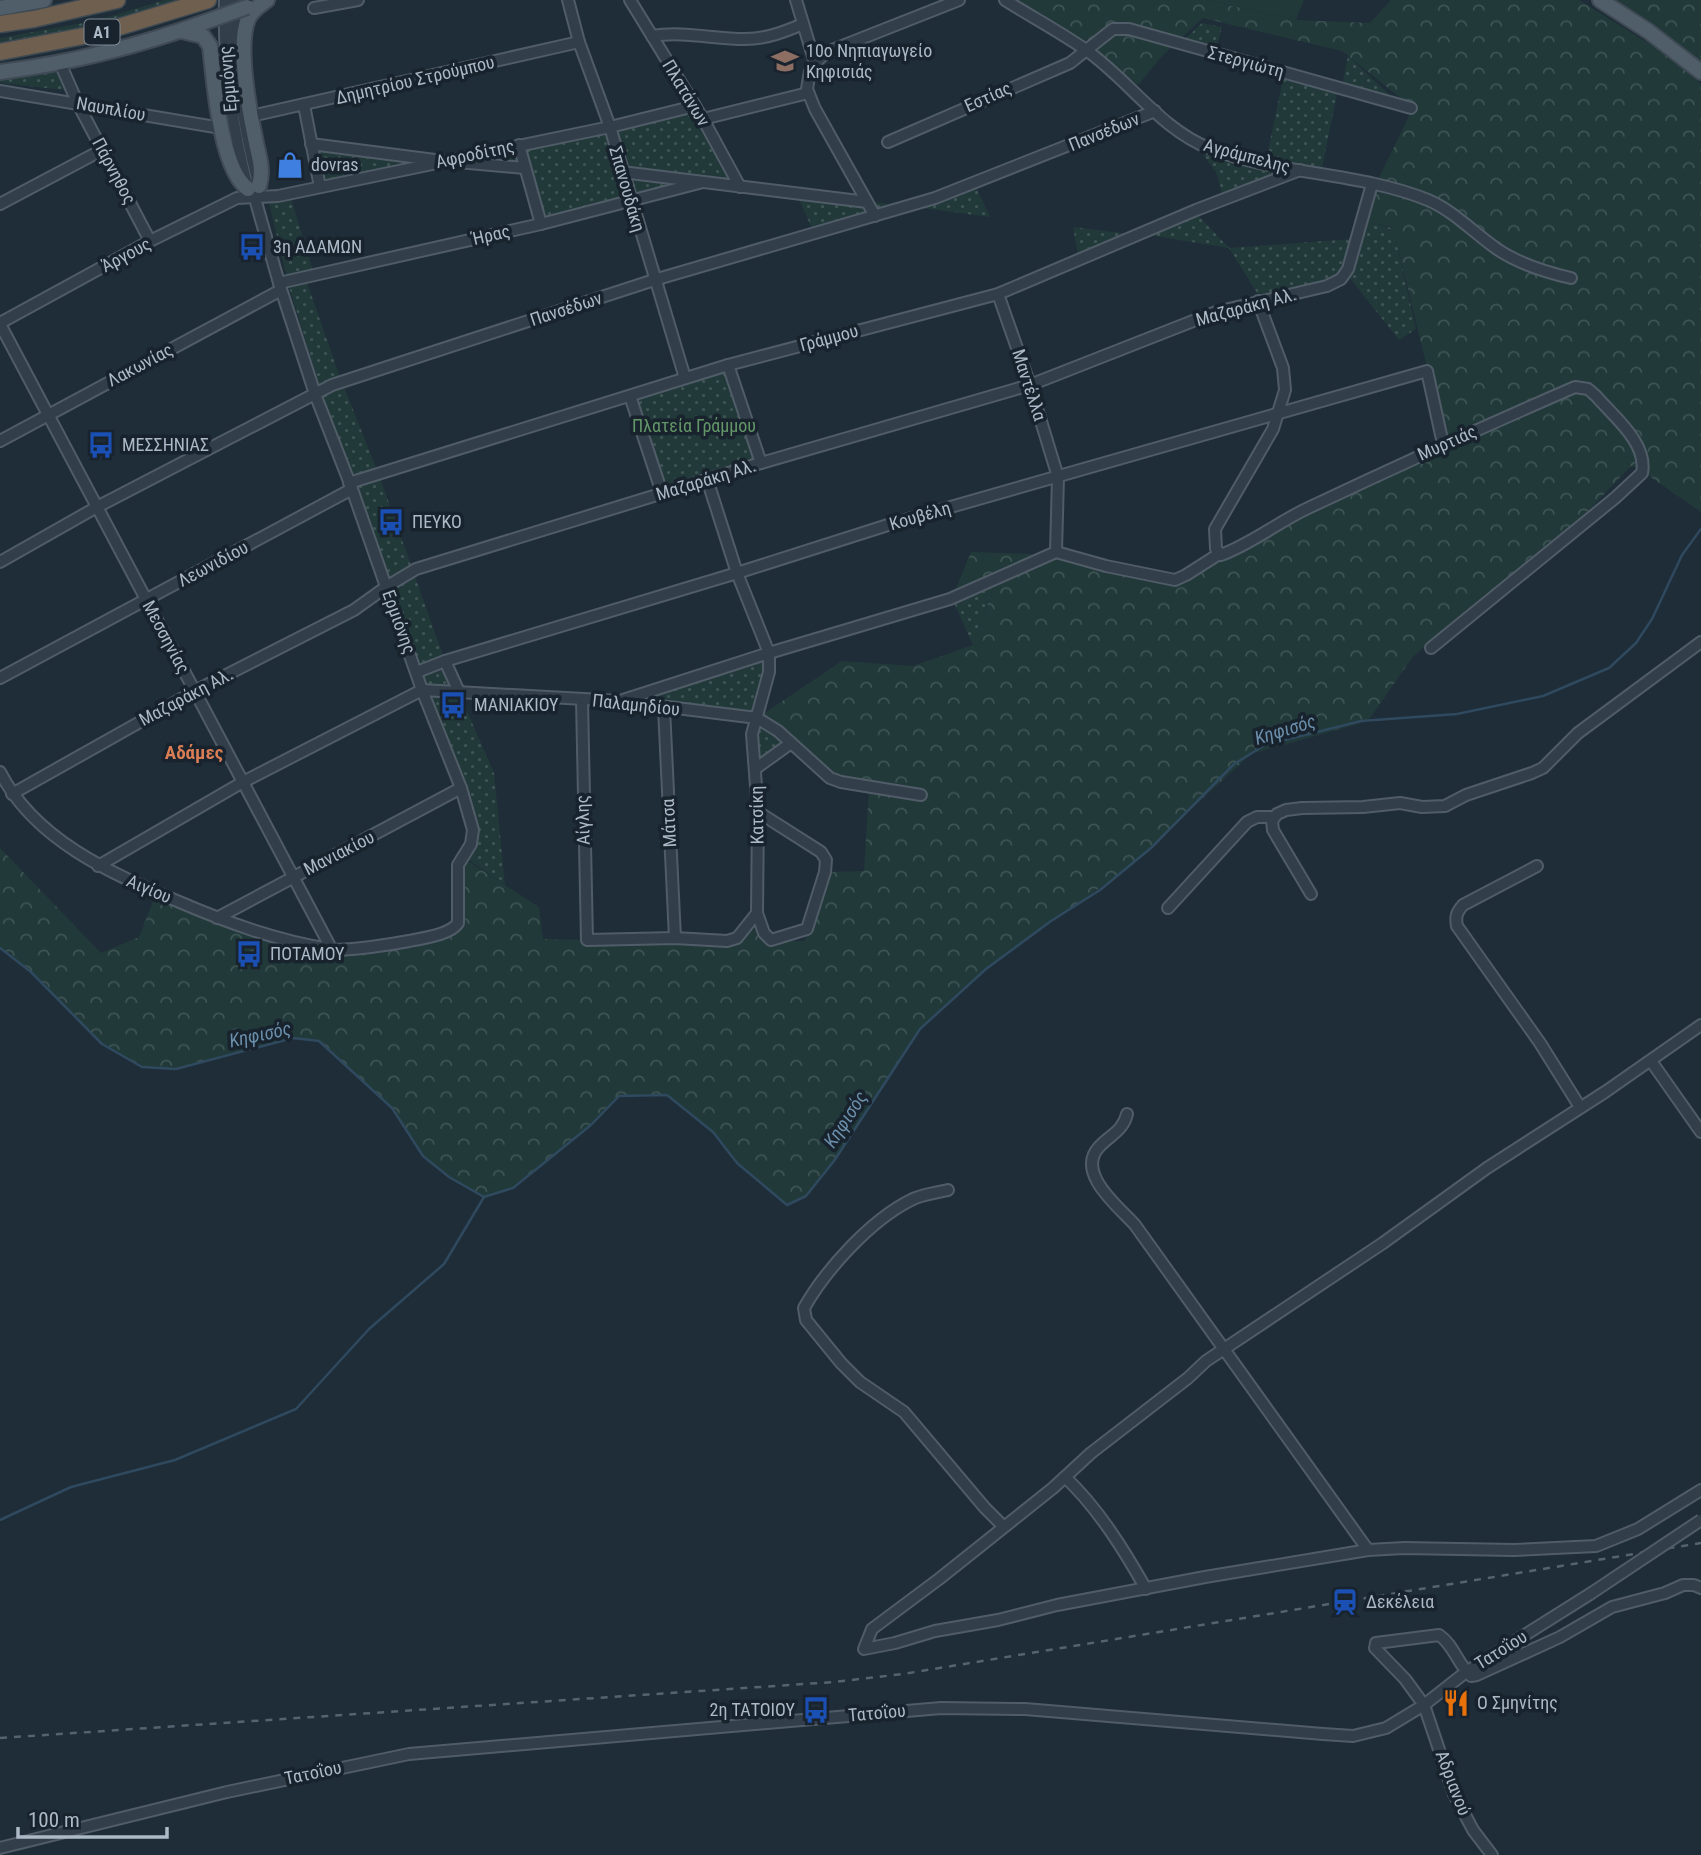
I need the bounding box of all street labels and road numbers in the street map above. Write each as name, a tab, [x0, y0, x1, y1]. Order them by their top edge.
road number: Α1	[84, 20, 119, 44]
street label: Στεργιώτη	[1206, 41, 1287, 82]
street label: Ερμιόνης	[214, 45, 241, 113]
street label: Δημητρίου Στρούμπου	[333, 51, 496, 108]
street label: Πλατάνων	[658, 56, 715, 130]
street label: Εστίας	[961, 77, 1014, 116]
street label: Ναυπλίου	[75, 92, 147, 125]
street label: Πανσέδων	[1065, 108, 1143, 155]
street label: Πάρνηθος	[88, 134, 141, 208]
street label: Αγράμπελης	[1202, 134, 1293, 177]
street label: Αφροδίτης	[434, 135, 516, 172]
street label: Σπανουδάκη	[605, 144, 650, 234]
street label: Ήρας	[469, 220, 512, 249]
street label: Άργους	[97, 233, 154, 276]
street label: Μαζαράκη Αλ.	[1193, 283, 1298, 330]
street label: Πανσέδων	[527, 287, 605, 330]
street label: Γράμμου	[797, 320, 860, 355]
street label: Λακωνίας	[103, 339, 176, 391]
street label: Μαντέλλα	[1008, 347, 1051, 423]
street label: Μυρτιάς	[1414, 420, 1479, 465]
street label: Μαζαράκη Αλ.	[653, 454, 758, 505]
street label: Κουβέλη	[887, 497, 953, 534]
street label: Λεωνιδίου	[174, 536, 252, 591]
street label: Ερμιόνης	[378, 587, 421, 657]
street label: Μεσσηνίας	[139, 597, 194, 677]
street label: Μαζαράκη Αλ.	[135, 663, 236, 730]
street label: Παλαμηδίου	[591, 689, 681, 720]
street label: Κατσίκη	[745, 785, 768, 845]
street label: Αίγλης	[571, 795, 594, 845]
street label: Μάτσα	[657, 798, 680, 848]
street label: Μανιακίου	[300, 826, 378, 879]
street label: Αιγίου	[124, 870, 175, 907]
street label: Τατοΐου	[1471, 1625, 1531, 1674]
street label: Τατοΐου	[847, 1700, 907, 1725]
street label: Αδριανού	[1432, 1747, 1475, 1818]
street label: Τατοΐου	[283, 1756, 343, 1789]

